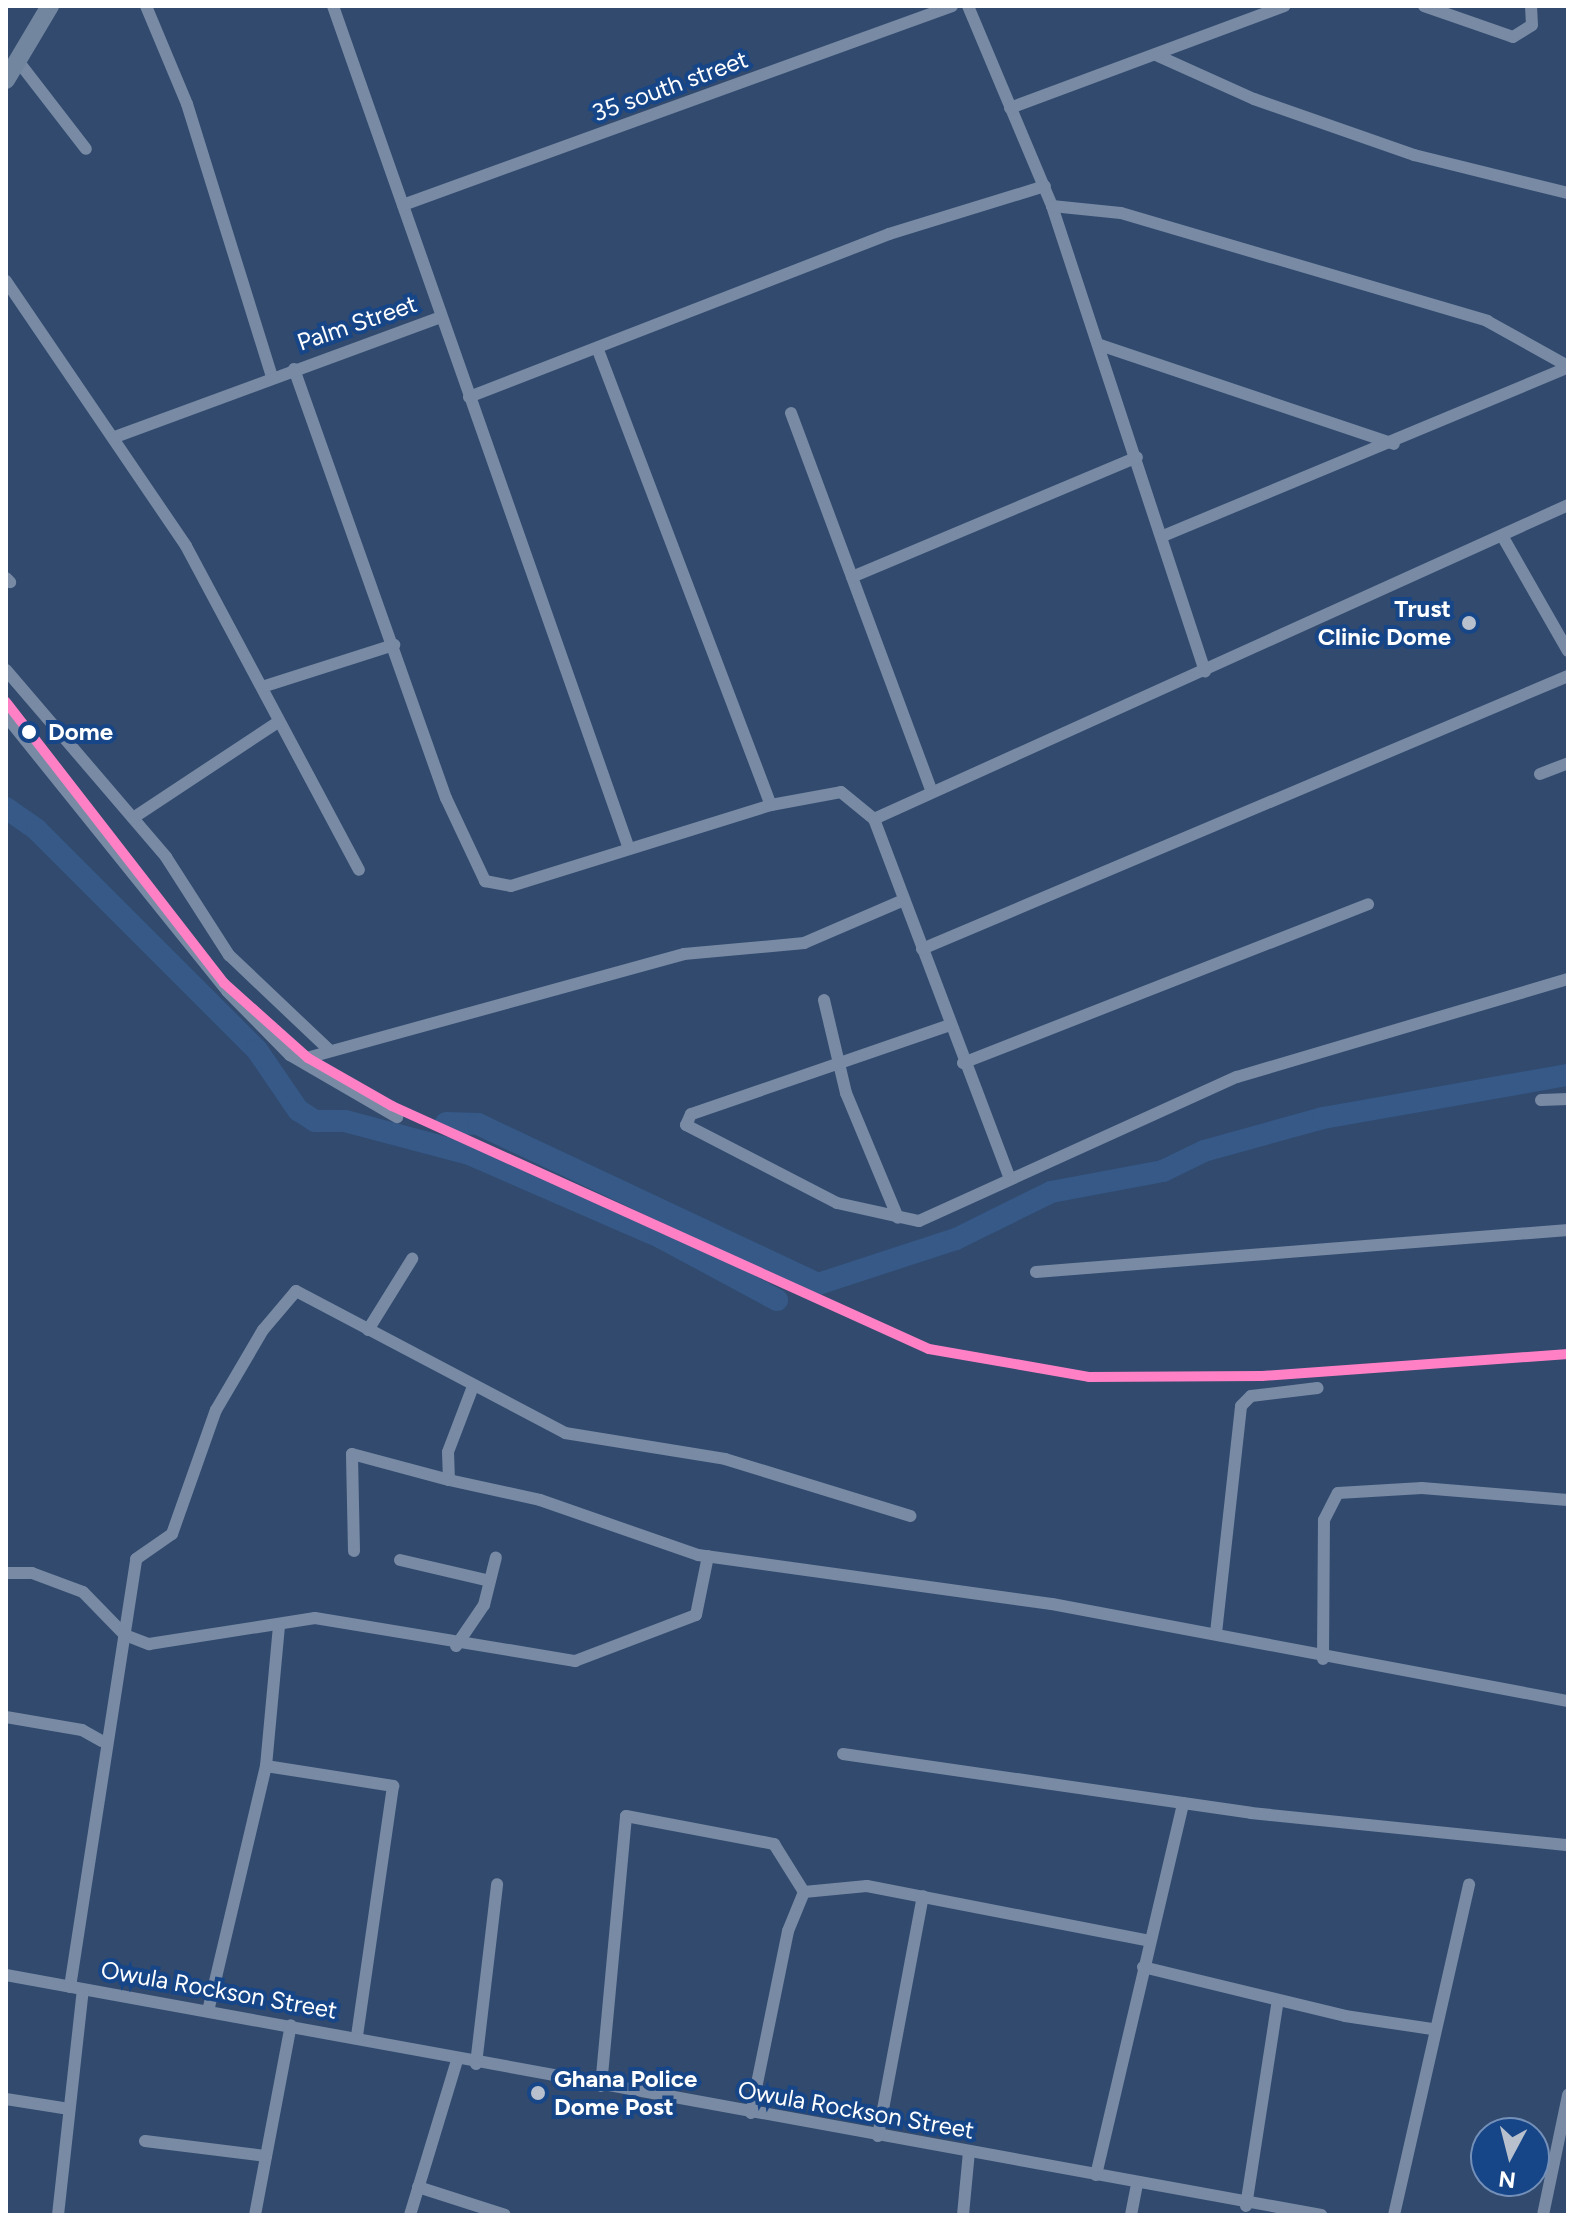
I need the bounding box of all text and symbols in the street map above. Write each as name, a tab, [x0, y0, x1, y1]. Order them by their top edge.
street label: 35 south street	[588, 45, 752, 127]
street label: Palm Street	[293, 289, 421, 357]
place label: Trust Clinic Dome	[1318, 595, 1451, 651]
marker: Trust Clinic Dome	[1458, 612, 1480, 634]
place label: Dome	[48, 718, 113, 746]
marker: Dome	[17, 720, 41, 744]
street label: Owula Rockson Street	[99, 1955, 339, 2025]
place label: Ghana Police Dome Post	[554, 2065, 697, 2121]
street label: Owula Rockson Street	[736, 2075, 976, 2145]
marker: Ghana Police Dome Post	[529, 2084, 547, 2102]
north arrow	[1470, 2117, 1550, 2197]
text: N	[1497, 2165, 1517, 2194]

